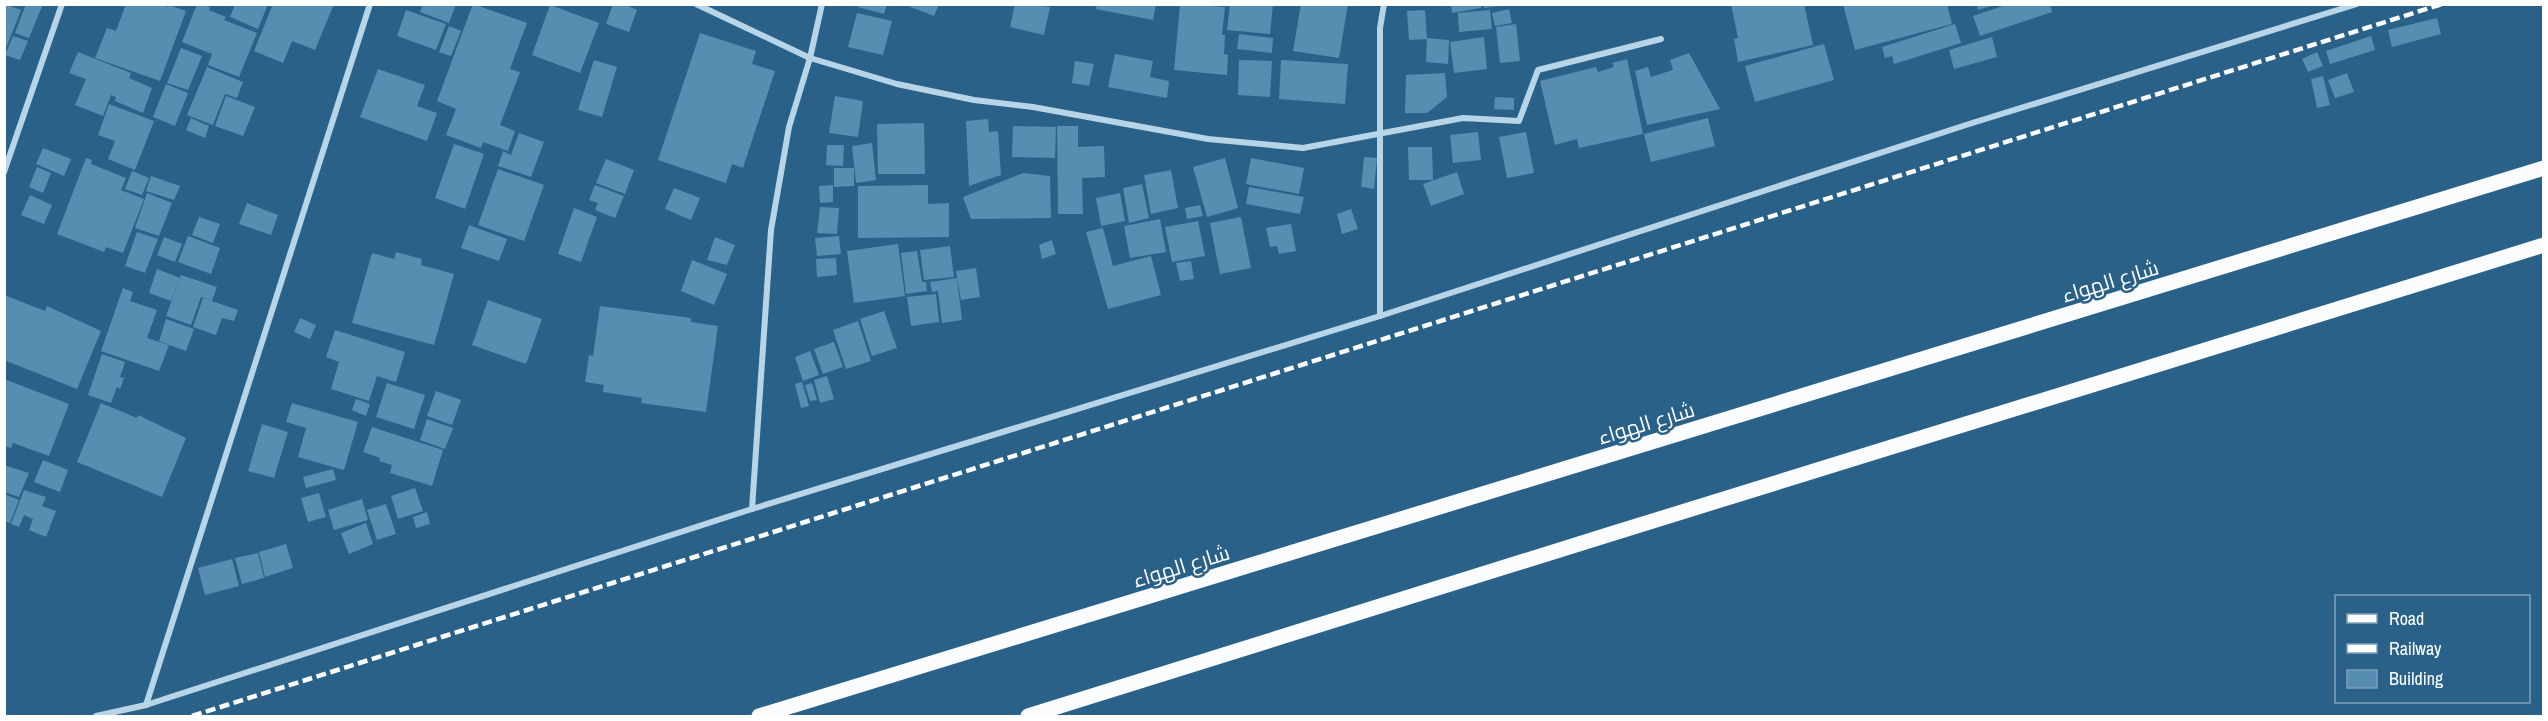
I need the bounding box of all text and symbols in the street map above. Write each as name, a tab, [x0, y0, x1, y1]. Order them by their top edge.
street label: شارع الهواء	[2058, 253, 2162, 309]
street label: شارع الهواء	[1594, 395, 1698, 451]
street label: شارع الهواء	[1129, 538, 1233, 594]
legend	[2335, 595, 2530, 703]
text: Road	[2389, 606, 2424, 631]
text: Railway	[2389, 636, 2442, 661]
text: Building	[2389, 666, 2444, 691]

